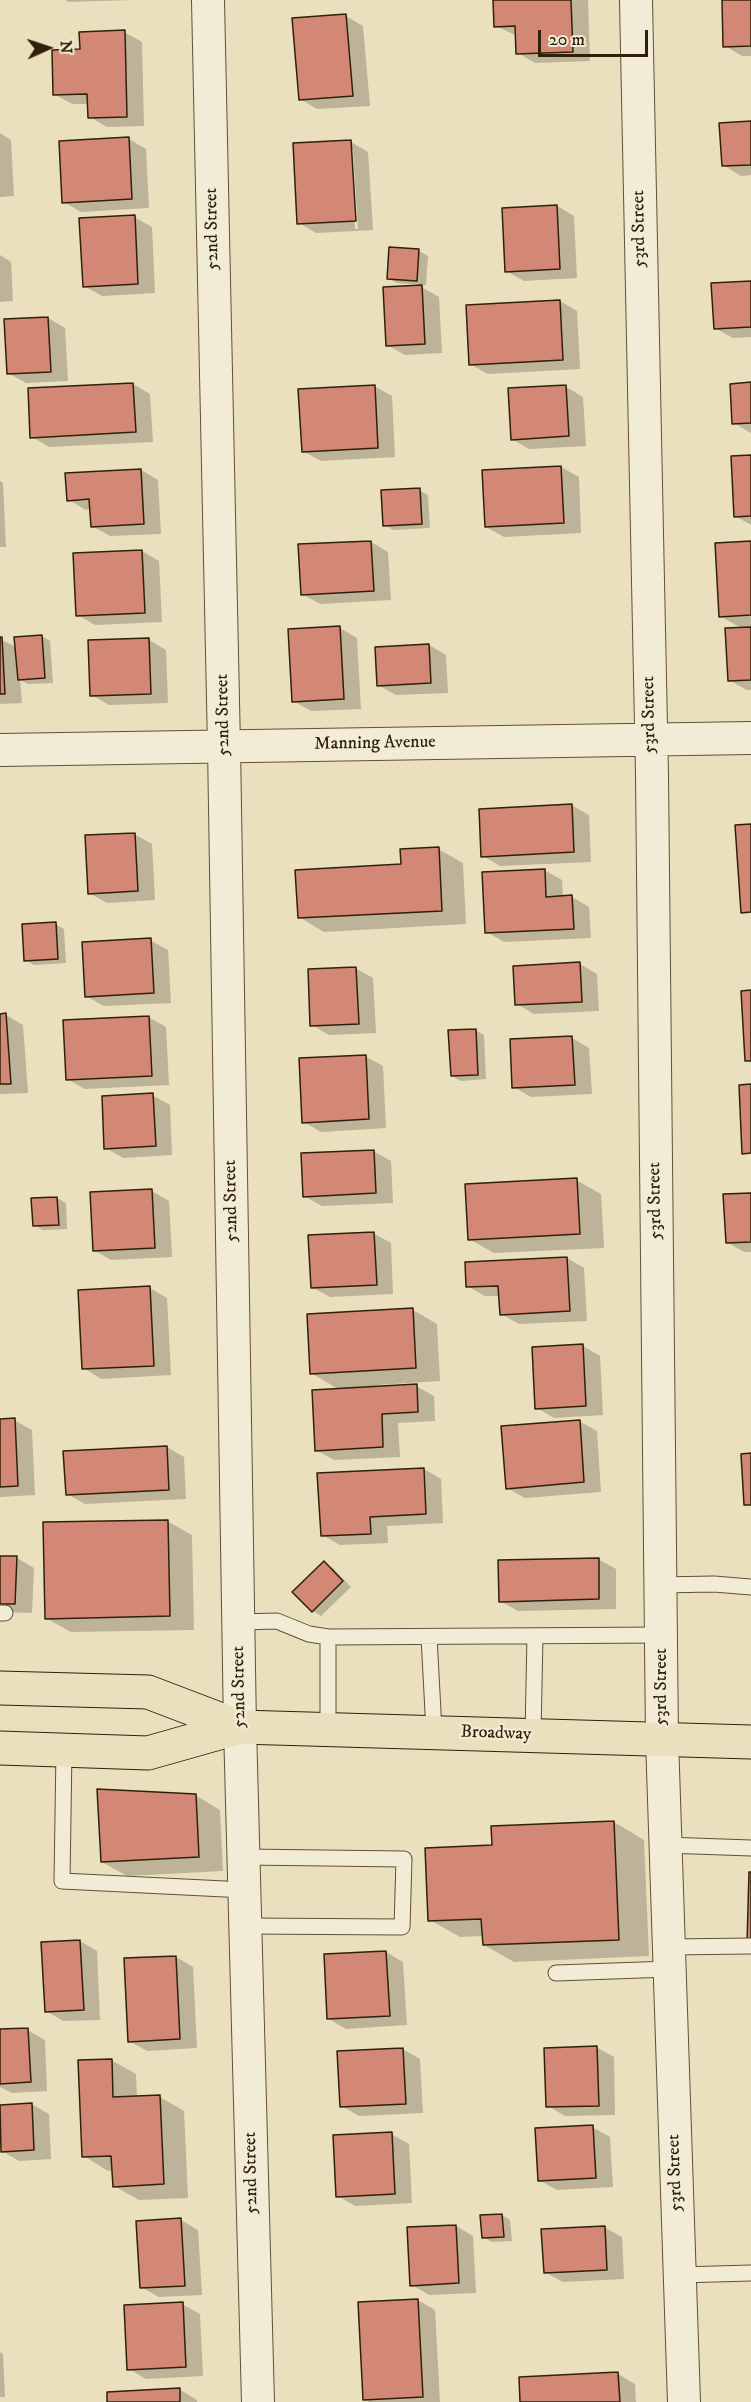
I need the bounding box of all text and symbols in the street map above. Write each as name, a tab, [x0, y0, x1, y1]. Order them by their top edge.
north arrow	[18, 18, 78, 78]
scale bar	[541, 18, 650, 56]
text: 20 m	[549, 29, 585, 51]
text: N	[56, 40, 76, 54]
street label: 52nd Street	[201, 188, 225, 270]
street label: 53rd Street	[629, 190, 651, 268]
street label: 52nd Street	[212, 674, 236, 756]
street label: 53rd Street	[639, 676, 661, 754]
street label: Manning Avenue	[314, 732, 436, 756]
street label: 52nd Street	[220, 1160, 244, 1242]
street label: 53rd Street	[645, 1162, 667, 1240]
street label: 52nd Street	[228, 1646, 252, 1728]
street label: 53rd Street	[651, 1648, 673, 1726]
street label: Broadway	[460, 1722, 532, 1746]
street label: 52nd Street	[240, 2132, 264, 2214]
street label: 53rd Street	[664, 2134, 688, 2212]

